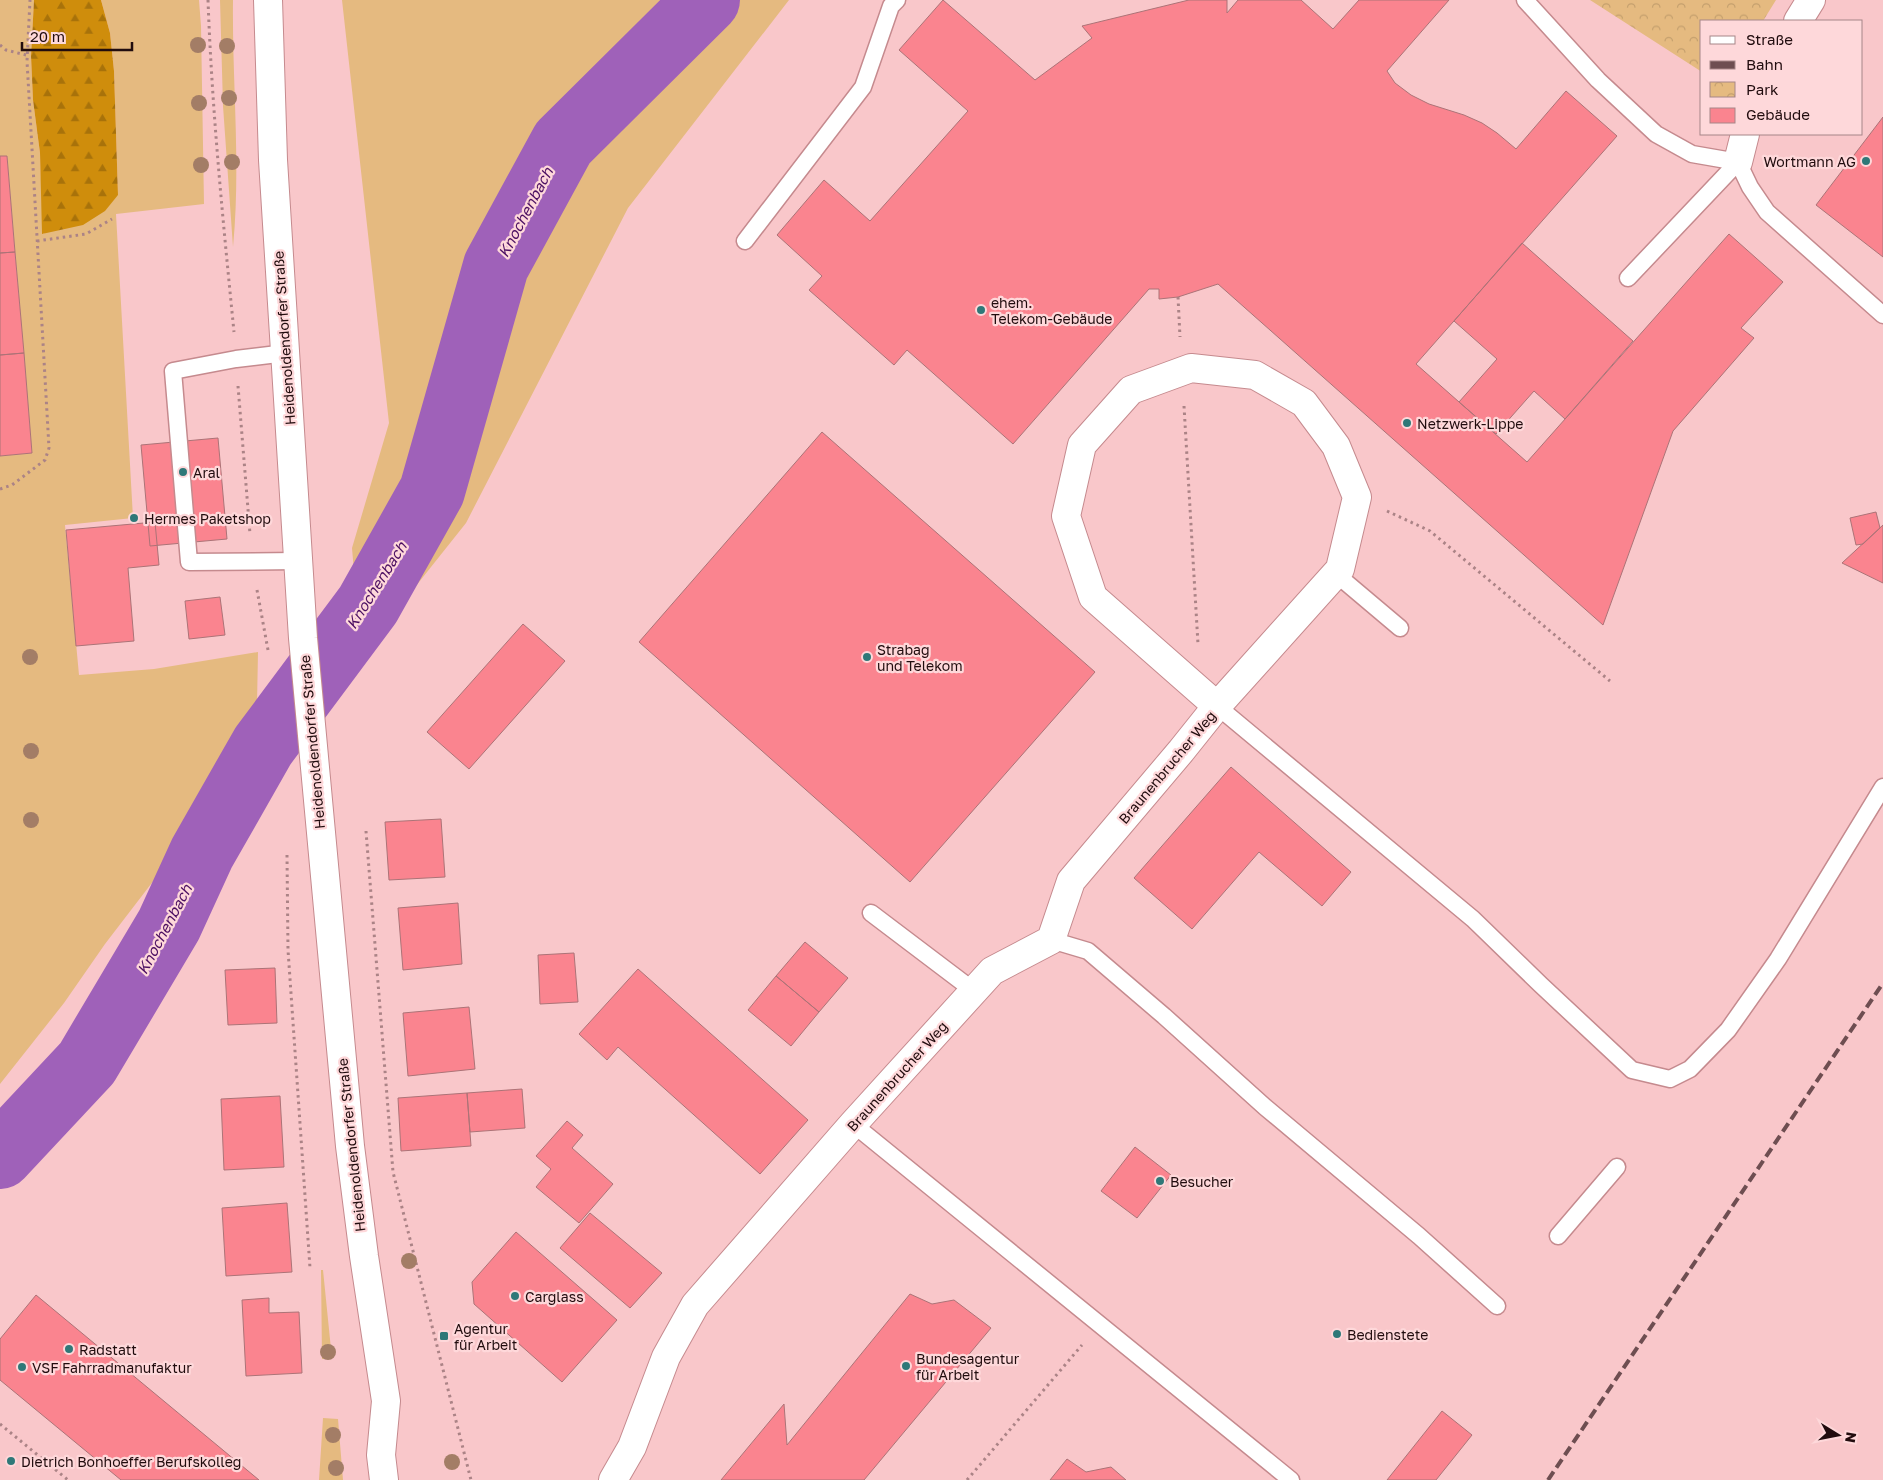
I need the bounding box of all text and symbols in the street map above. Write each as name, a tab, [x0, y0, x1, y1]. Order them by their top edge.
scale bar	[22, 20, 132, 52]
legend	[1700, 20, 1863, 135]
text: 20 m	[30, 27, 65, 45]
text: Straße	[1746, 30, 1793, 48]
text: Bahn	[1746, 55, 1783, 73]
text: Park	[1746, 80, 1779, 98]
text: Gebäude	[1746, 105, 1810, 123]
place label: Wortmann AG	[1763, 153, 1856, 170]
marker: Wortmann AG	[1860, 155, 1872, 167]
water label: Knochenbach	[494, 163, 557, 260]
street label: Heidenoldendorfer Straße	[269, 250, 299, 426]
place label: ehem. Telekom-Gebäude	[991, 294, 1112, 327]
marker: ehem. Telekom-Gebäude	[975, 304, 987, 316]
place label: Netzwerk-Lippe	[1417, 415, 1523, 432]
marker: Netzwerk-Lippe	[1401, 417, 1413, 429]
place label: Aral	[193, 464, 220, 481]
marker: Aral	[177, 466, 189, 478]
place label: Hermes Paketshop	[144, 510, 271, 527]
marker: Hermes Paketshop	[128, 512, 140, 524]
water label: Knochenbach	[342, 538, 410, 632]
place label: Strabag und Telekom	[877, 641, 963, 674]
marker: Strabag und Telekom	[861, 651, 873, 663]
street label: Heidenoldendorfer Straße	[296, 654, 328, 830]
street label: Braunenbrucher Weg	[1115, 707, 1219, 827]
water label: Knochenbach	[133, 880, 196, 977]
street label: Braunenbrucher Weg	[843, 1018, 951, 1134]
street label: Heidenoldendorfer Straße	[333, 1057, 369, 1233]
place label: Besucher	[1170, 1173, 1234, 1190]
marker: Besucher	[1154, 1175, 1166, 1187]
place label: Carglass	[525, 1288, 584, 1305]
marker: Carglass	[509, 1290, 521, 1302]
place label: Agentur für Arbeit	[454, 1320, 517, 1353]
place label: Bedienstete	[1347, 1326, 1428, 1343]
marker: Bedienstete	[1331, 1328, 1343, 1340]
marker: Agentur für Arbeit	[438, 1330, 450, 1342]
place label: Radstatt	[79, 1341, 137, 1358]
marker: Radstatt	[63, 1343, 75, 1355]
place label: Bundesagentur für Arbeit	[916, 1350, 1020, 1383]
place label: VSF Fahrradmanufaktur	[32, 1359, 192, 1376]
marker: Bundesagentur für Arbeit	[900, 1360, 912, 1372]
marker: VSF Fahrradmanufaktur	[16, 1361, 28, 1373]
north arrow	[1813, 1410, 1863, 1460]
text: N	[1842, 1431, 1861, 1444]
place label: Dietrich Bonhoeffer Berufskolleg	[21, 1453, 241, 1470]
marker: Dietrich Bonhoeffer Berufskolleg	[5, 1455, 17, 1467]

